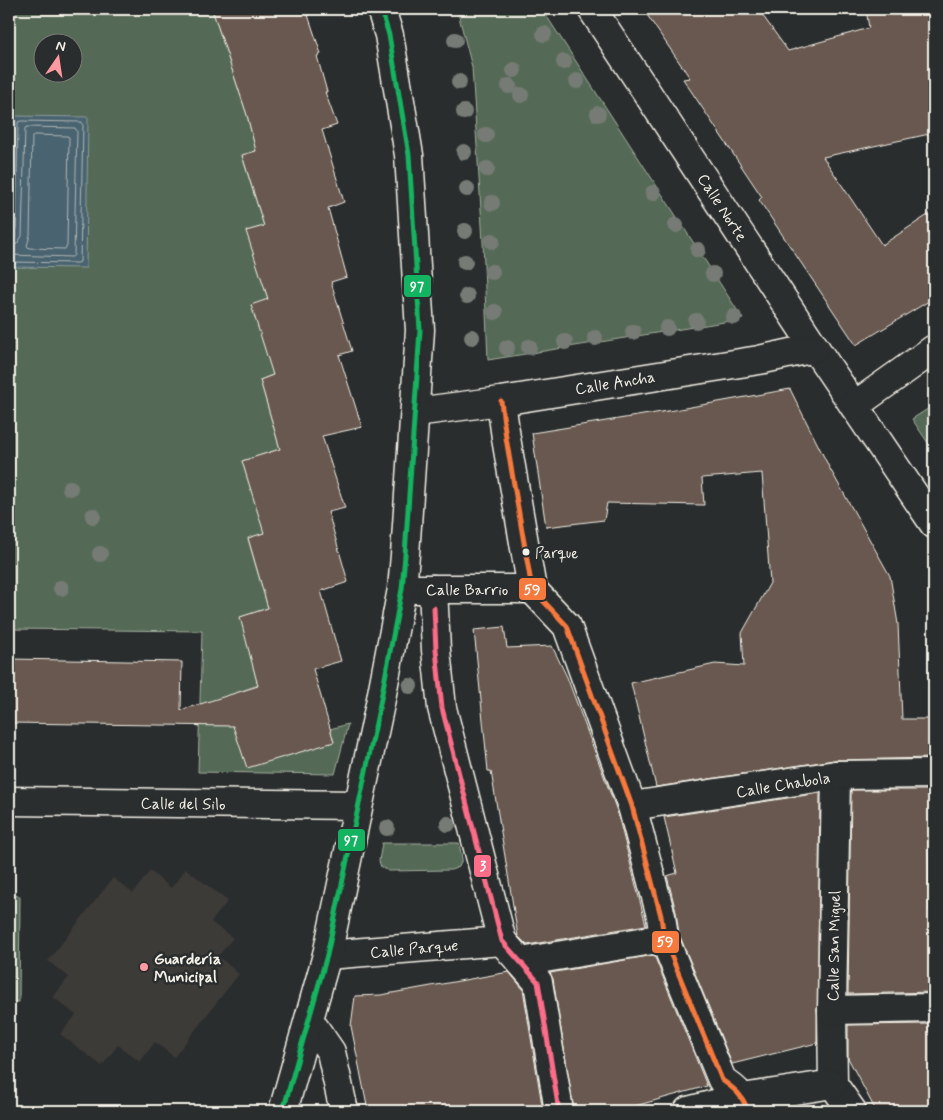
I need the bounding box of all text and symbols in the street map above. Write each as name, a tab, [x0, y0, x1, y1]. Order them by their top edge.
north arrow	[32, 32, 82, 82]
text: N	[54, 36, 67, 56]
street label: Calle Norte	[692, 170, 752, 246]
line badge: 97	[403, 274, 432, 298]
text: 97	[410, 278, 424, 296]
street label: Calle Ancha	[574, 367, 657, 400]
place label: Parque	[535, 544, 578, 564]
marker: Parque	[521, 547, 531, 557]
line badge: 59	[518, 577, 547, 601]
street label: Calle Barrio	[426, 580, 508, 601]
text: 59	[524, 581, 540, 599]
street label: Calle Chabola	[735, 768, 832, 803]
street label: Calle del Silo	[140, 793, 226, 816]
line badge: 97	[337, 828, 366, 852]
text: 97	[344, 832, 358, 850]
line badge: 3	[473, 854, 492, 878]
text: 3	[480, 857, 487, 875]
street label: Calle San Miguel	[823, 890, 846, 1002]
line badge: 59	[651, 930, 680, 954]
text: 59	[657, 933, 673, 951]
street label: Calle Parque	[369, 935, 459, 964]
place label: Guardería Municipal	[154, 949, 221, 988]
marker: Guardería Municipal	[138, 961, 150, 973]

